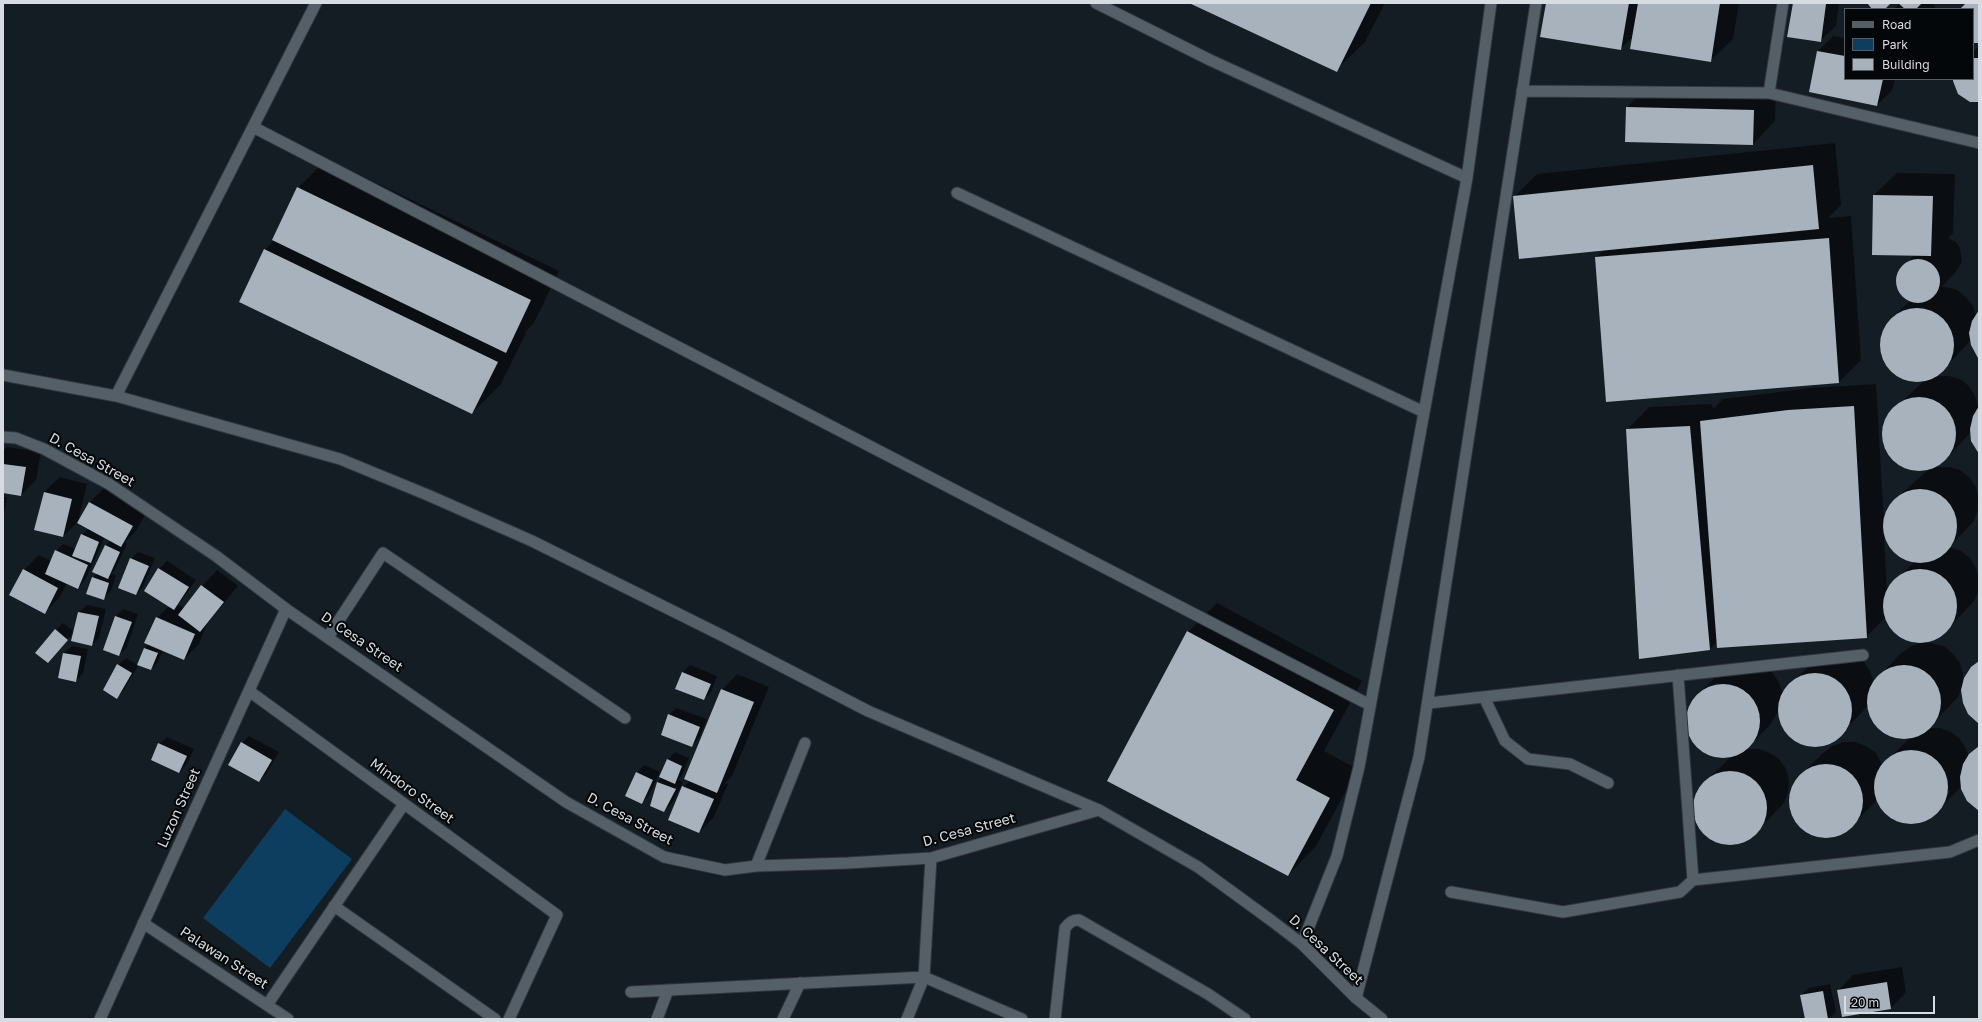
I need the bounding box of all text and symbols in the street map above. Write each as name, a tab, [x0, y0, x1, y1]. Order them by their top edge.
legend	[1844, 8, 1974, 80]
text: Road	[1882, 17, 1911, 32]
text: Park	[1882, 37, 1908, 52]
text: Building	[1882, 57, 1930, 72]
street label: D. Cesa Street	[46, 430, 138, 490]
street label: D. Cesa Street	[318, 608, 406, 676]
street label: Mindoro Street	[367, 755, 457, 827]
street label: Luzon Street	[154, 766, 204, 850]
street label: D. Cesa Street	[584, 789, 676, 849]
street label: D. Cesa Street	[921, 810, 1017, 850]
street label: D. Cesa Street	[1285, 911, 1367, 989]
street label: Palawan Street	[177, 923, 271, 993]
scale bar	[1846, 988, 1937, 1014]
text: 20 m	[1851, 995, 1879, 1010]

